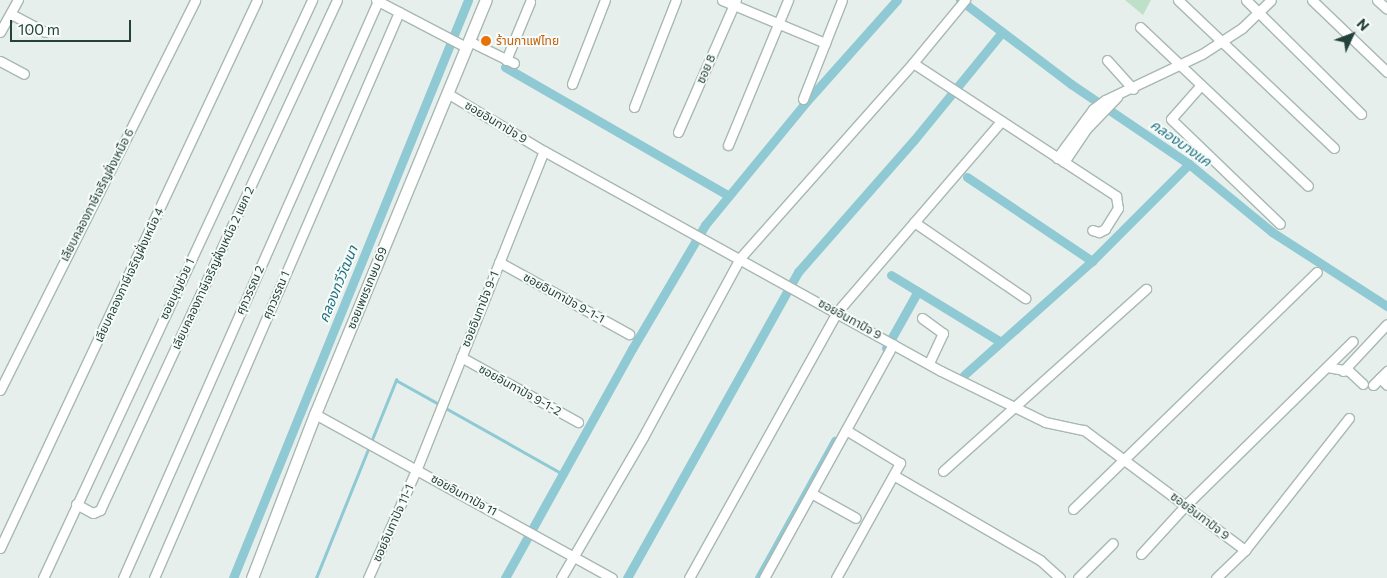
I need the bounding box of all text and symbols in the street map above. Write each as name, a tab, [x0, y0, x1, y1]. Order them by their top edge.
scale bar	[12, 10, 134, 42]
north arrow	[1327, 10, 1377, 60]
text: N	[1354, 15, 1373, 34]
text: 100 m	[18, 20, 60, 38]
place label: ร้านกาแฟไทย	[496, 34, 559, 48]
marker: ร้านกาแฟไทย	[480, 35, 492, 47]
street label: ซอย 8	[693, 52, 719, 86]
street label: ซอยอินทาปัจ 9	[462, 98, 530, 146]
water label: คลองบางแค	[1147, 116, 1215, 170]
street label: เลียบคลองภาษีเจริญฝั่งเหนือ 6	[57, 126, 137, 264]
street label: เลียบคลองภาษีเจริญฝั่งเหนือ 2 แยก 2	[169, 184, 257, 352]
street label: เลียบคลองภาษีเจริญฝั่งเหนือ 4	[91, 205, 167, 345]
water label: คลองทวีวัฒนา	[315, 243, 361, 325]
street label: ซอยเพชรเกษม 69	[344, 245, 390, 331]
street label: ซอยบุญช่วย 1	[157, 256, 197, 322]
street label: ศุภวรรณ 2	[233, 263, 267, 317]
street label: ศุภวรรณ 1	[259, 269, 293, 321]
street label: ซอยอินทาปัจ 9-1	[458, 269, 502, 349]
street label: ซอยอินทาปัจ 9-1-1	[521, 270, 607, 326]
street label: ซอยอินทาปัจ 9	[816, 296, 884, 342]
street label: ซอยอินทาปัจ 9-1-2	[476, 361, 564, 419]
street label: ซอยอินทาปัจ 11	[428, 471, 500, 519]
street label: ซอยอินทาปัจ 11-1	[369, 482, 417, 564]
street label: ซอยอินทาปัจ 9	[1168, 489, 1232, 543]

